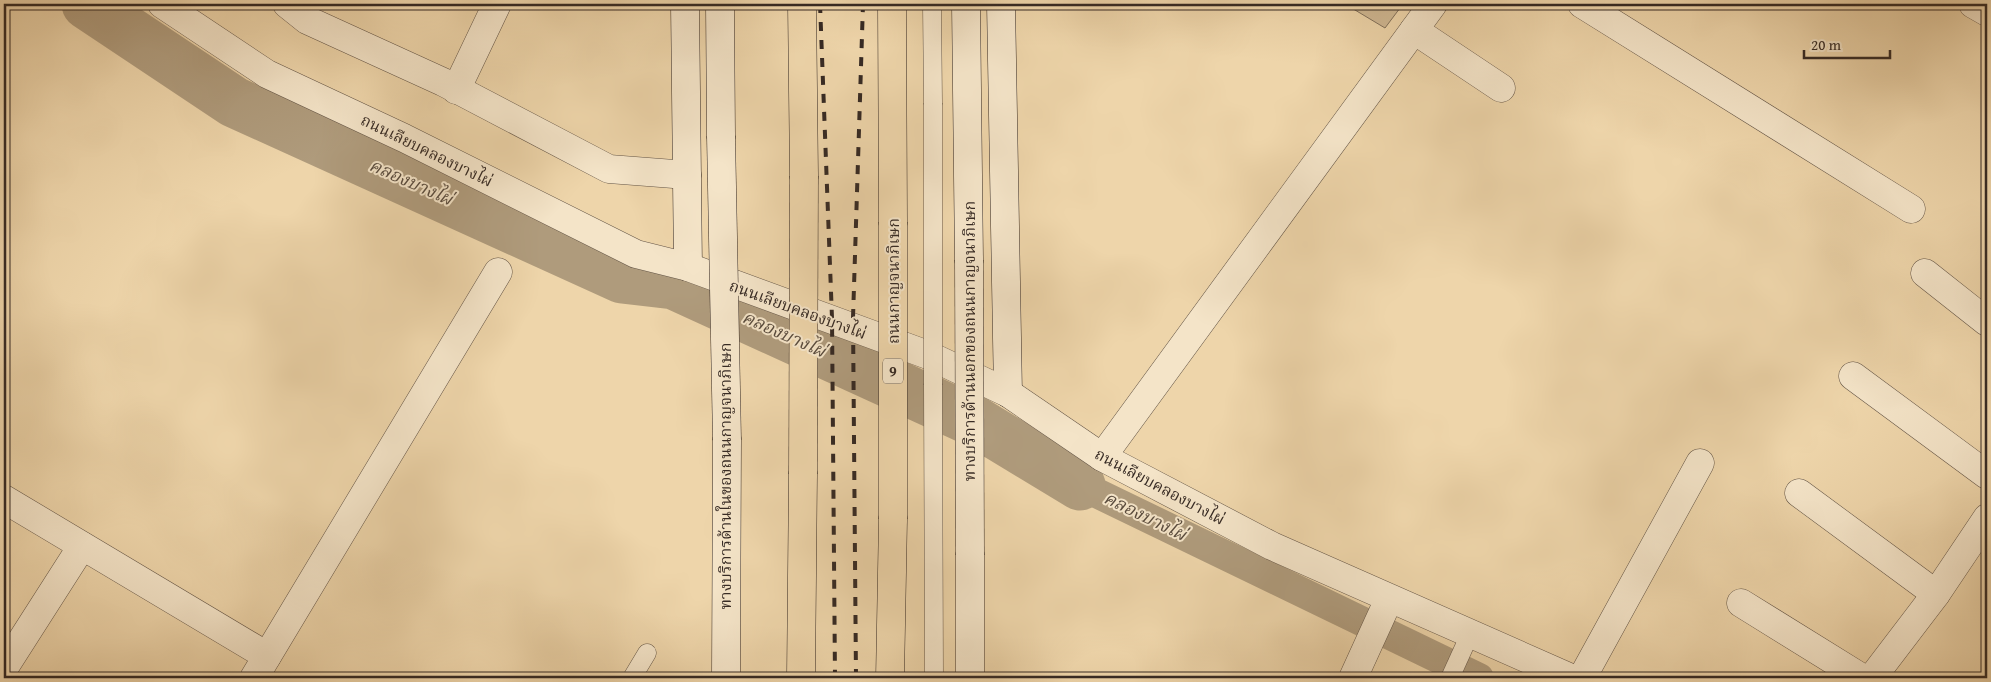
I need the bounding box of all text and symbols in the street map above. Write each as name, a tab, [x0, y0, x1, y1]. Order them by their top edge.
scale bar	[1804, 28, 1890, 60]
text: 20 m	[1811, 34, 1842, 55]
street label: ถนนเลียบคลองบางไผ่	[358, 110, 496, 190]
water label: คลองบางไผ่	[366, 154, 456, 210]
street label: ทางบริการด้านนอกของถนนกาญจนาภิเษก	[957, 201, 981, 481]
street label: ถนนกาญจนาภิเษก	[881, 218, 905, 344]
street label: ถนนเลียบคลองบางไผ่	[727, 275, 869, 343]
water label: คลองบางไผ่	[739, 306, 829, 362]
street label: ทางบริการด้านในของถนนกาญจนาภิเษก	[713, 342, 737, 610]
road number: 9	[883, 358, 903, 384]
street label: ถนนเลียบคลองบางไผ่	[1092, 444, 1228, 528]
water label: คลองบางไผ่	[1100, 487, 1190, 545]

